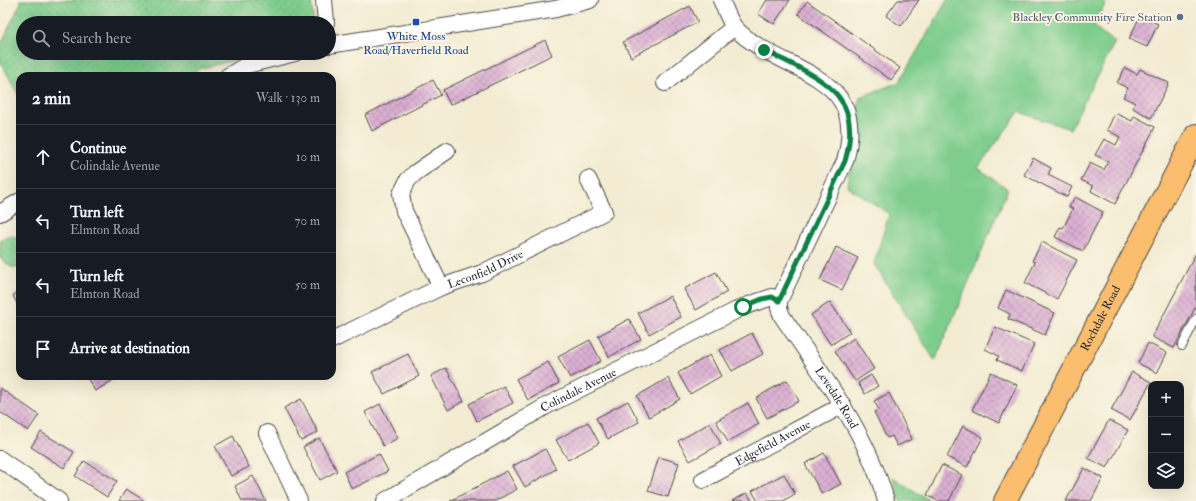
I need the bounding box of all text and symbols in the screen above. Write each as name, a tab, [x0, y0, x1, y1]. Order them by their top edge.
place label: Blackley Community Fire Station	[1012, 10, 1172, 25]
marker: Blackley Community Fire Station	[1175, 12, 1185, 22]
search box	[16, 16, 336, 60]
marker: White Moss Road/Haverfield Road	[411, 17, 421, 27]
icon: search	[30, 27, 52, 49]
text: Search here	[62, 29, 131, 48]
place label: White Moss Road/Haverfield Road	[363, 29, 469, 58]
route end	[755, 41, 773, 59]
text: 2 min	[32, 88, 71, 109]
text: Walk · 130 m	[256, 90, 320, 106]
text: Continue	[70, 139, 126, 158]
icon: ahead	[32, 146, 54, 168]
text: 10 m	[296, 149, 320, 165]
text: Colindale Avenue	[70, 158, 160, 174]
text: Turn left	[70, 203, 124, 222]
icon: left	[32, 210, 54, 232]
text: 70 m	[295, 213, 320, 229]
text: Elmton Road	[70, 222, 140, 238]
street label: Leconfield Drive	[446, 247, 526, 292]
text: Turn left	[70, 267, 124, 286]
icon: left	[32, 274, 54, 296]
text: 50 m	[295, 277, 320, 293]
street label: Rochdale Road	[1077, 283, 1124, 354]
text: Elmton Road	[70, 286, 140, 302]
route start	[734, 298, 752, 316]
icon: arrive	[32, 338, 54, 360]
text: Arrive at destination	[70, 339, 190, 358]
street label: Levedale Road	[811, 364, 861, 431]
street label: Colindale Avenue	[538, 365, 619, 416]
map controls	[1148, 381, 1184, 489]
button: +	[1148, 381, 1184, 417]
street label: Edgefield Avenue	[733, 417, 813, 469]
button: −	[1148, 417, 1184, 453]
button: layers	[1148, 453, 1184, 489]

